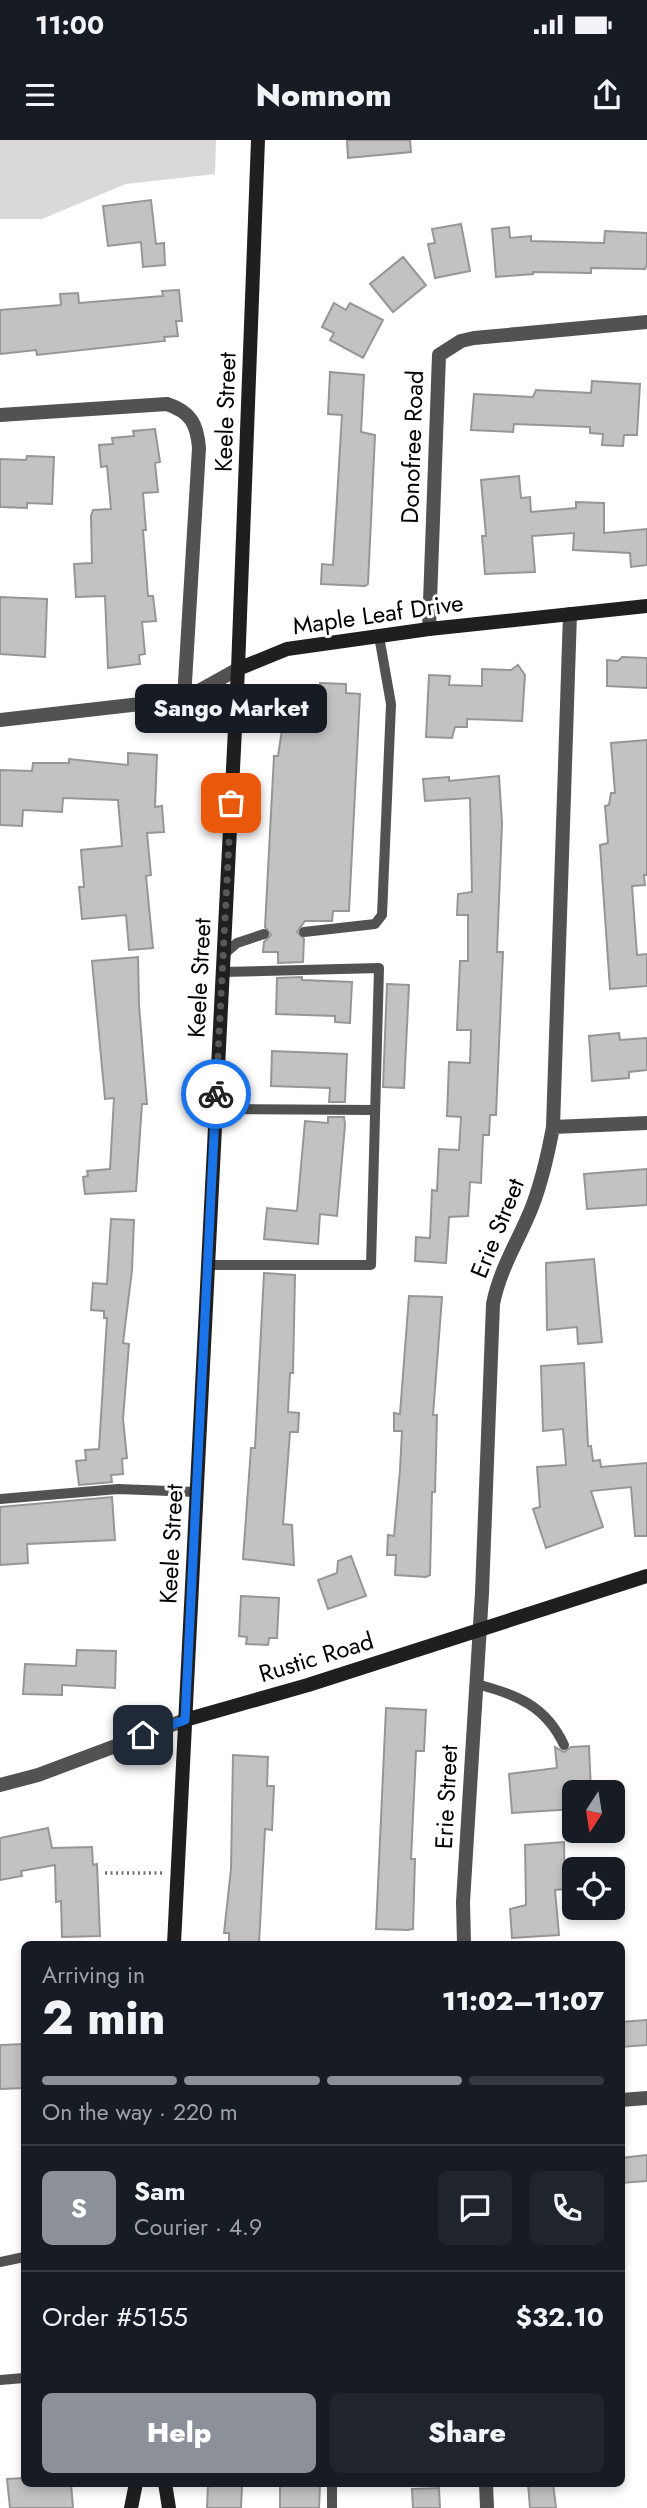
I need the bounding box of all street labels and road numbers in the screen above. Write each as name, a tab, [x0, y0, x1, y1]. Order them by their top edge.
street label: Keele Street	[205, 351, 245, 473]
street label: Donofree Road	[392, 370, 432, 524]
street label: Maple Leaf Drive	[290, 585, 466, 643]
street label: Keele Street	[178, 917, 220, 1039]
street label: Erie Street	[461, 1173, 533, 1283]
street label: Keele Street	[150, 1483, 192, 1605]
street label: Rustic Road	[254, 1623, 378, 1691]
street label: Erie Street	[426, 1744, 466, 1850]

